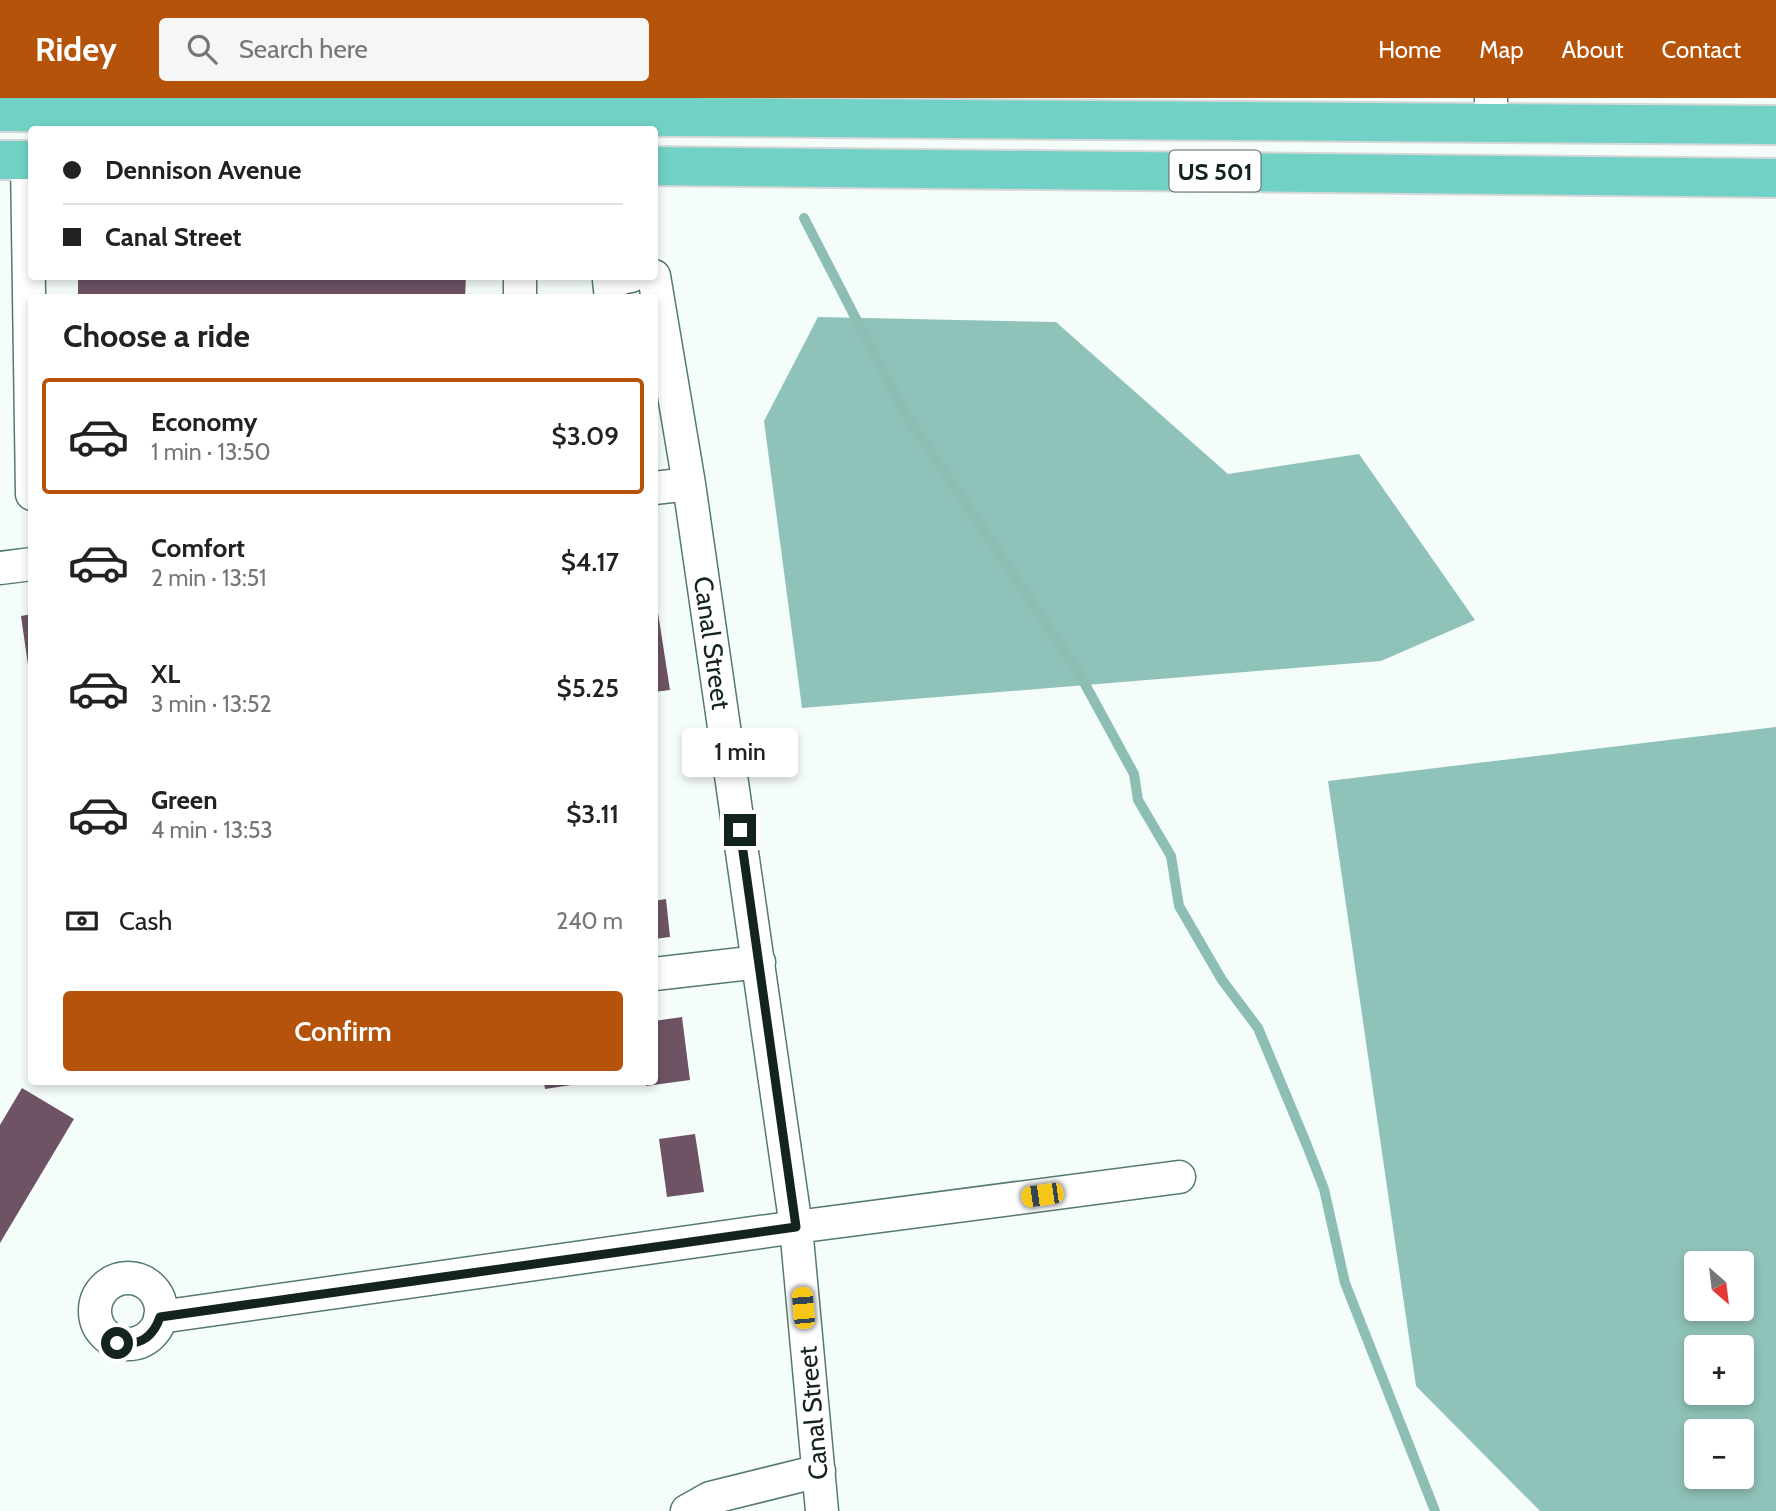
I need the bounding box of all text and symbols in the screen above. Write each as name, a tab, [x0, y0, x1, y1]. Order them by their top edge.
search box	[159, 18, 649, 81]
text: Ridey	[35, 29, 117, 69]
icon: search	[183, 30, 221, 68]
text: Search here	[239, 33, 368, 65]
text: Home	[1378, 35, 1441, 64]
text: Map	[1479, 35, 1524, 64]
text: About	[1562, 35, 1624, 64]
text: Contact	[1662, 35, 1741, 64]
road number: US 501	[1170, 150, 1260, 192]
text: Dennison Avenue	[105, 154, 301, 186]
text: Canal Street	[105, 221, 242, 253]
text: Choose a ride	[63, 316, 250, 355]
icon: car	[67, 405, 130, 468]
text: Economy	[151, 406, 257, 438]
text: $3.09	[552, 420, 619, 452]
text: 1 min · 13:50	[151, 438, 271, 466]
icon: car	[67, 531, 130, 594]
text: Comfort	[151, 532, 245, 564]
text: $4.17	[561, 546, 619, 578]
text: 2 min · 13:51	[151, 564, 267, 592]
street label: Canal Street	[687, 574, 737, 712]
icon: car	[67, 657, 130, 720]
text: XL	[151, 658, 180, 690]
text: $5.25	[557, 672, 619, 704]
text: 3 min · 13:52	[151, 690, 272, 718]
callout: 1 min	[682, 728, 798, 778]
text: 1 min	[714, 738, 766, 766]
icon: car	[67, 783, 130, 846]
text: Green	[151, 784, 218, 816]
text: $3.11	[566, 798, 619, 830]
route end	[724, 814, 756, 846]
text: 4 min · 13:53	[151, 816, 273, 844]
icon: cash	[63, 902, 101, 940]
text: Cash	[119, 905, 172, 937]
text: 240 m	[556, 907, 623, 935]
button: Confirm	[63, 991, 623, 1071]
car	[1020, 1182, 1065, 1208]
north arrow	[1684, 1251, 1754, 1321]
map controls	[1684, 1251, 1754, 1489]
car	[791, 1286, 816, 1330]
route start	[101, 1327, 133, 1359]
button: +	[1684, 1335, 1754, 1405]
street label: Canal Street	[791, 1344, 835, 1481]
button: −	[1684, 1419, 1754, 1489]

